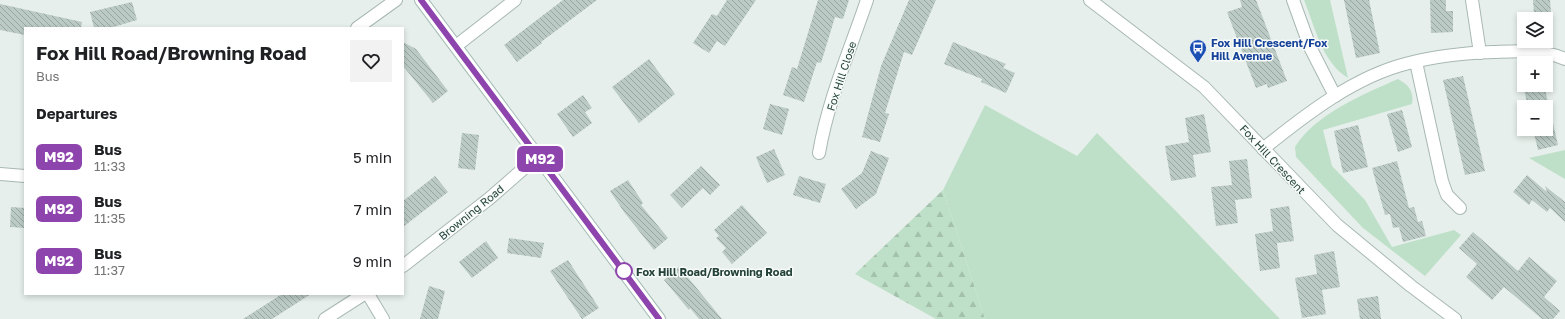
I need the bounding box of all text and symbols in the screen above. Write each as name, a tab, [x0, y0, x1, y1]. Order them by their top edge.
map controls	[1517, 12, 1553, 136]
button: layers	[1517, 12, 1553, 48]
place label: Fox Hill Crescent/Fox Hill Avenue	[1211, 36, 1328, 62]
bus stop icon: Fox Hill Crescent/Fox Hill Avenue	[1188, 38, 1208, 63]
button: heart	[350, 40, 392, 82]
street label: Fox Hill Close	[824, 40, 858, 112]
text: Fox Hill Road/Browning Road	[36, 41, 306, 64]
button: +	[1517, 56, 1553, 92]
text: Bus	[36, 68, 59, 84]
button: −	[1517, 100, 1553, 136]
text: Departures	[36, 104, 117, 122]
street label: Fox Hill Crescent	[1238, 122, 1308, 196]
text: Bus	[94, 140, 122, 158]
line badge: M92	[517, 146, 563, 172]
text: M92	[44, 148, 74, 165]
text: 5 min	[353, 148, 392, 166]
text: M92	[525, 150, 555, 167]
text: 11:33	[94, 158, 126, 174]
street label: Browning Road	[436, 182, 506, 242]
text: Bus	[94, 192, 122, 210]
text: M92	[44, 200, 74, 217]
text: 7 min	[354, 200, 392, 218]
text: 11:35	[94, 210, 126, 226]
text: Bus	[94, 244, 122, 262]
text: M92	[44, 252, 74, 269]
text: 9 min	[353, 252, 392, 270]
text: 11:37	[94, 262, 125, 278]
marker: Fox Hill Road/Browning Road	[615, 262, 633, 280]
place label: Fox Hill Road/Browning Road	[636, 265, 793, 278]

